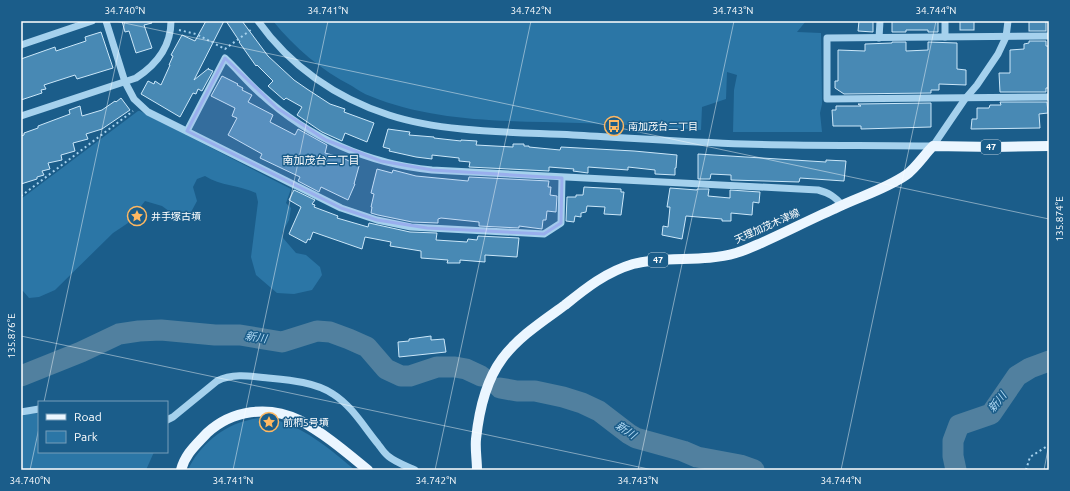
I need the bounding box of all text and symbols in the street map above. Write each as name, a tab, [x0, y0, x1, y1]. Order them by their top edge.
text: 34.740°N	[104, 5, 146, 16]
text: 34.741°N	[307, 5, 349, 16]
text: 34.742°N	[510, 5, 552, 16]
text: 34.743°N	[712, 5, 754, 16]
text: 34.744°N	[915, 5, 957, 16]
bus stop icon: 南加茂台二丁目	[603, 115, 625, 137]
place label: 南加茂台二丁目	[628, 121, 698, 132]
road number: 47	[981, 140, 1001, 154]
district label: 南加茂台二丁目	[283, 154, 360, 166]
text: 135.874°E	[1054, 196, 1065, 242]
place icon: 井手塚古墳	[126, 205, 148, 227]
street label: 天理加茂木津線	[733, 207, 801, 245]
place label: 井手塚古墳	[151, 211, 201, 222]
road number: 47	[648, 253, 668, 267]
text: 135.876°E	[6, 313, 17, 359]
water label: 新川	[244, 329, 269, 345]
water label: 新川	[985, 389, 1009, 414]
legend	[38, 401, 168, 453]
text: Road	[74, 410, 102, 423]
place icon: 前椚5号墳	[258, 411, 280, 433]
place label: 前椚5号墳	[283, 417, 329, 428]
water label: 新川	[614, 419, 639, 442]
text: Park	[74, 430, 98, 443]
text: 34.740°N	[9, 475, 51, 486]
text: 34.741°N	[212, 475, 254, 486]
text: 34.742°N	[415, 475, 457, 486]
text: 34.743°N	[617, 475, 659, 486]
text: 34.744°N	[820, 475, 862, 486]

